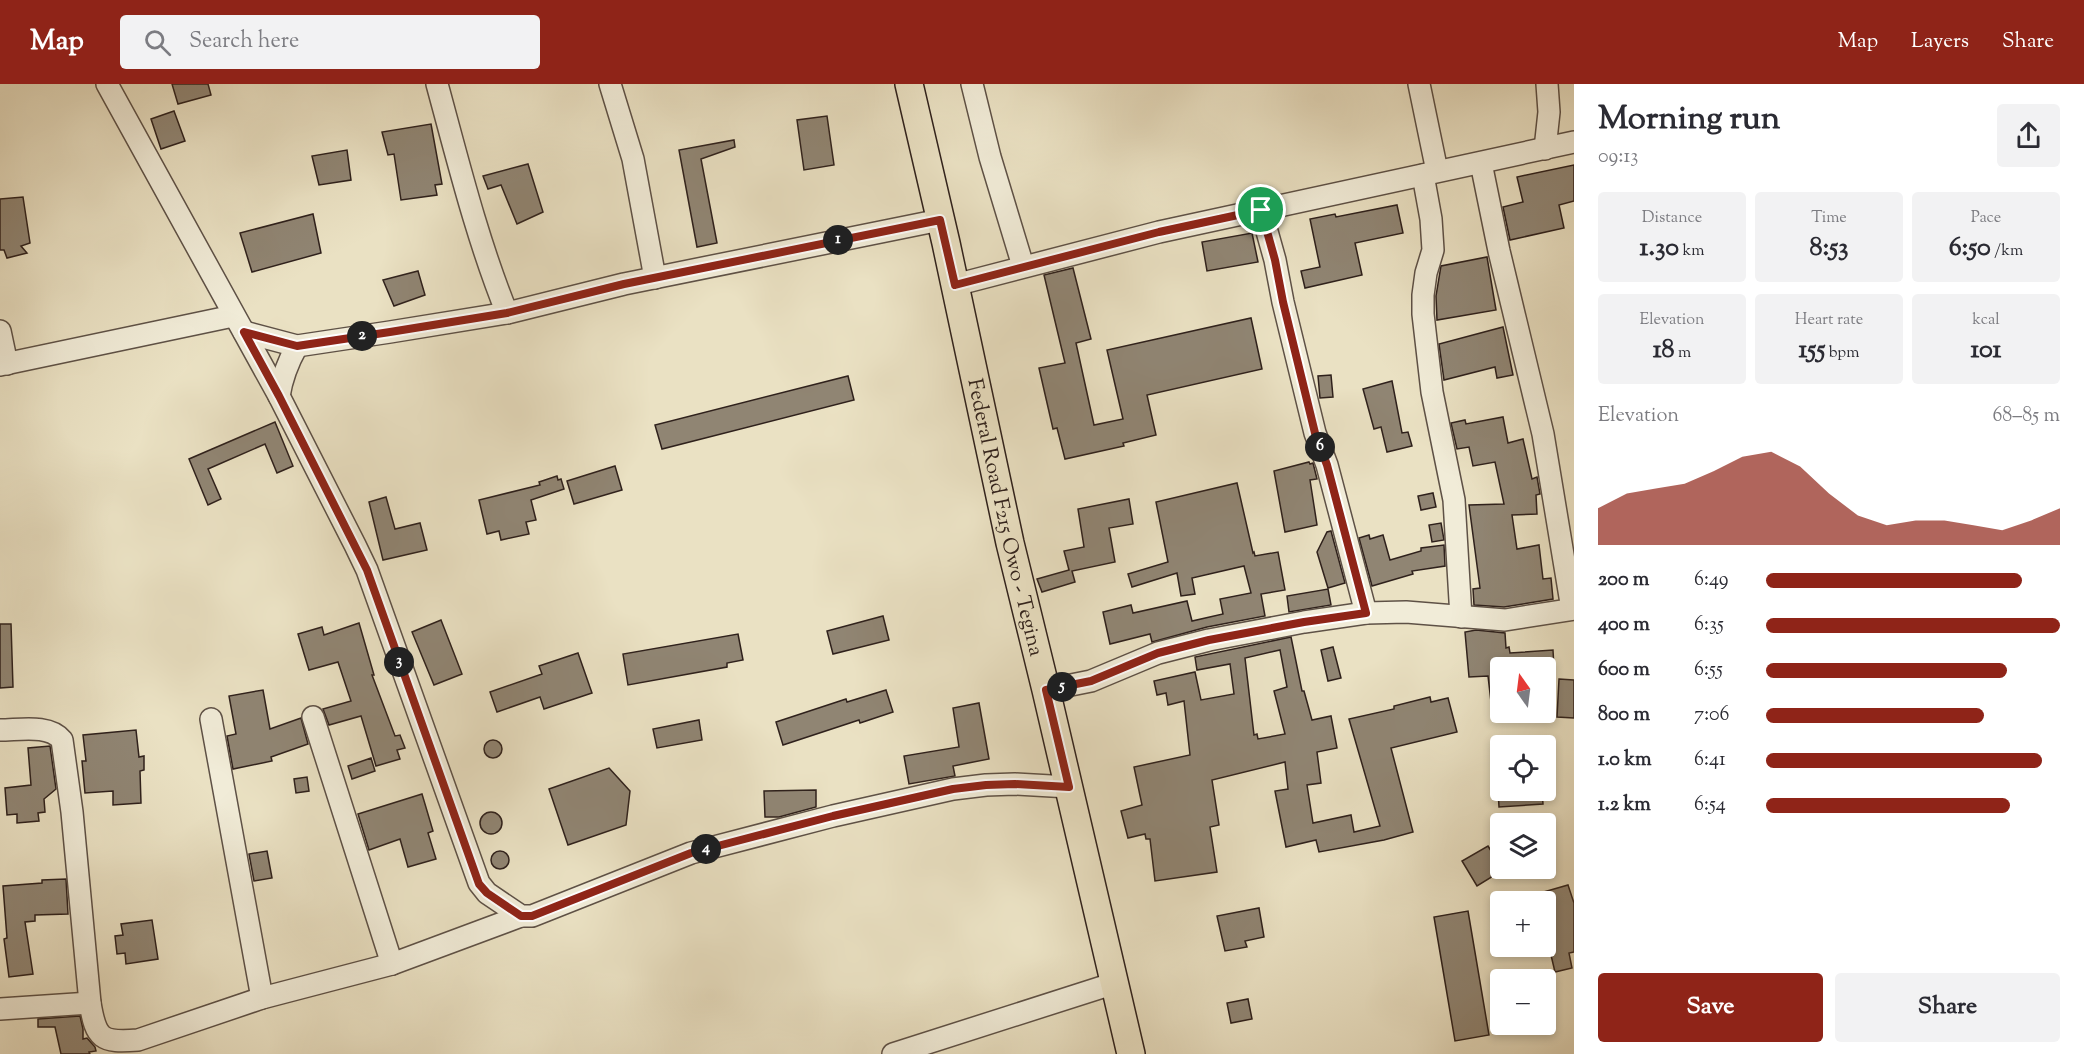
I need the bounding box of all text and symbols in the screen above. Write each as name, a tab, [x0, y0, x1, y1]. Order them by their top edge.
search box	[120, 15, 540, 69]
text: Map	[30, 22, 84, 62]
icon: search	[141, 26, 174, 59]
text: Search here	[189, 26, 299, 58]
text: Map	[1838, 27, 1878, 57]
text: Layers	[1911, 27, 1969, 57]
text: Share	[2002, 27, 2054, 57]
text: Morning run	[1598, 96, 1780, 144]
button: share	[1997, 104, 2060, 167]
text: 09:13	[1598, 143, 1638, 172]
pin	[1235, 184, 1286, 235]
icon: arrive	[1244, 193, 1277, 226]
text: Distance	[1642, 207, 1702, 230]
text: Time	[1811, 207, 1847, 230]
text: Pace	[1971, 207, 2001, 230]
pin: 1	[823, 225, 853, 255]
text: 1	[835, 228, 841, 251]
text: 1.30	[1640, 230, 1679, 267]
text: 8:53	[1809, 230, 1849, 267]
text: 6:50	[1949, 230, 1991, 267]
text: km	[1679, 240, 1704, 263]
text: /km	[1991, 240, 2023, 263]
text: Elevation	[1640, 309, 1704, 332]
text: Heart rate	[1795, 309, 1863, 332]
text: kcal	[1972, 309, 2000, 332]
pin: 2	[347, 321, 377, 351]
text: 2	[358, 324, 366, 347]
text: 18	[1653, 332, 1675, 369]
text: 155	[1799, 332, 1825, 369]
text: 101	[1971, 332, 2001, 369]
text: m	[1675, 342, 1691, 365]
text: bpm	[1825, 342, 1859, 365]
street label: Federal Road F215 Owo - Tegina	[958, 376, 1050, 660]
text: Elevation	[1598, 402, 1679, 431]
text: 68–85 m	[1992, 402, 2060, 431]
pin: 6	[1305, 432, 1335, 462]
text: 6	[1316, 435, 1324, 458]
text: 200 m	[1598, 566, 1649, 595]
text: 6:49	[1694, 566, 1729, 595]
text: 400 m	[1598, 611, 1650, 640]
text: 6:35	[1694, 611, 1724, 640]
pin: 3	[384, 647, 414, 677]
text: 3	[396, 650, 402, 673]
text: 600 m	[1598, 656, 1650, 685]
text: 6:55	[1694, 656, 1723, 685]
north arrow	[1490, 657, 1556, 723]
map controls	[1490, 657, 1556, 1035]
pin: 5	[1047, 672, 1077, 702]
text: 5	[1059, 675, 1065, 698]
text: 800 m	[1598, 701, 1650, 730]
text: 7:06	[1694, 701, 1730, 730]
button: locate	[1490, 735, 1556, 801]
text: 1.0 km	[1598, 746, 1652, 775]
text: 6:41	[1694, 746, 1726, 775]
text: 1.2 km	[1598, 791, 1651, 820]
text: 6:54	[1694, 791, 1726, 820]
button: layers	[1490, 813, 1556, 879]
pin: 4	[691, 834, 721, 864]
text: 4	[702, 837, 710, 860]
button: +	[1490, 891, 1556, 957]
button: −	[1490, 969, 1556, 1035]
button: Save	[1598, 973, 1823, 1042]
button: Share	[1835, 973, 2060, 1042]

